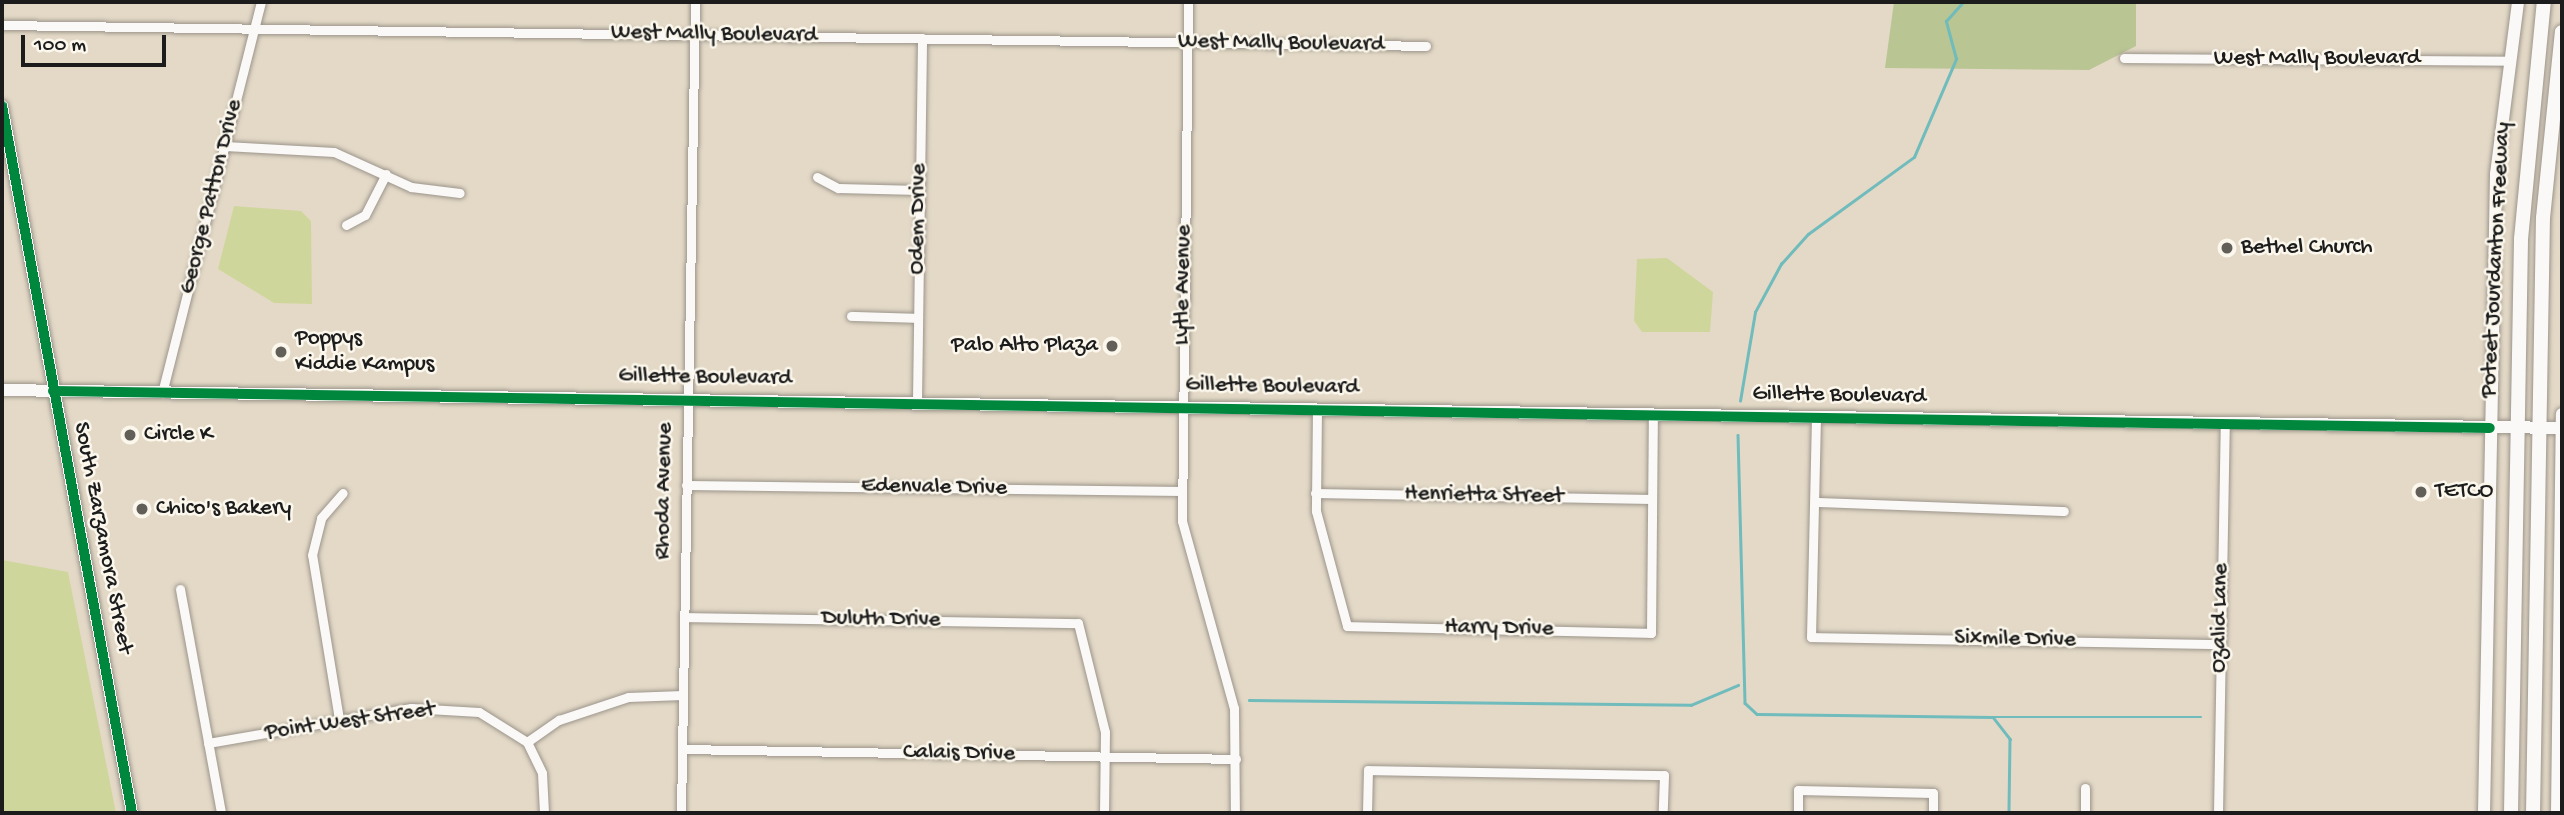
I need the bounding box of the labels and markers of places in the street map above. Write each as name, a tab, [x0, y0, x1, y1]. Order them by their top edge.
place label: Bethel Church	[2241, 234, 2373, 262]
marker: Bethel Church	[2219, 240, 2235, 256]
place label: Poppys Kiddie Kampus	[295, 325, 434, 379]
place label: Palo Alto Plaza	[951, 332, 1098, 360]
marker: Palo Alto Plaza	[1104, 338, 1120, 354]
marker: Poppys Kiddie Kampus	[273, 344, 289, 360]
place label: Circle K	[144, 421, 212, 449]
marker: Circle K	[122, 427, 138, 443]
place label: TETCO	[2435, 478, 2493, 506]
marker: TETCO	[2413, 484, 2429, 500]
place label: Chico's Bakery	[156, 495, 291, 523]
marker: Chico's Bakery	[134, 501, 150, 517]

